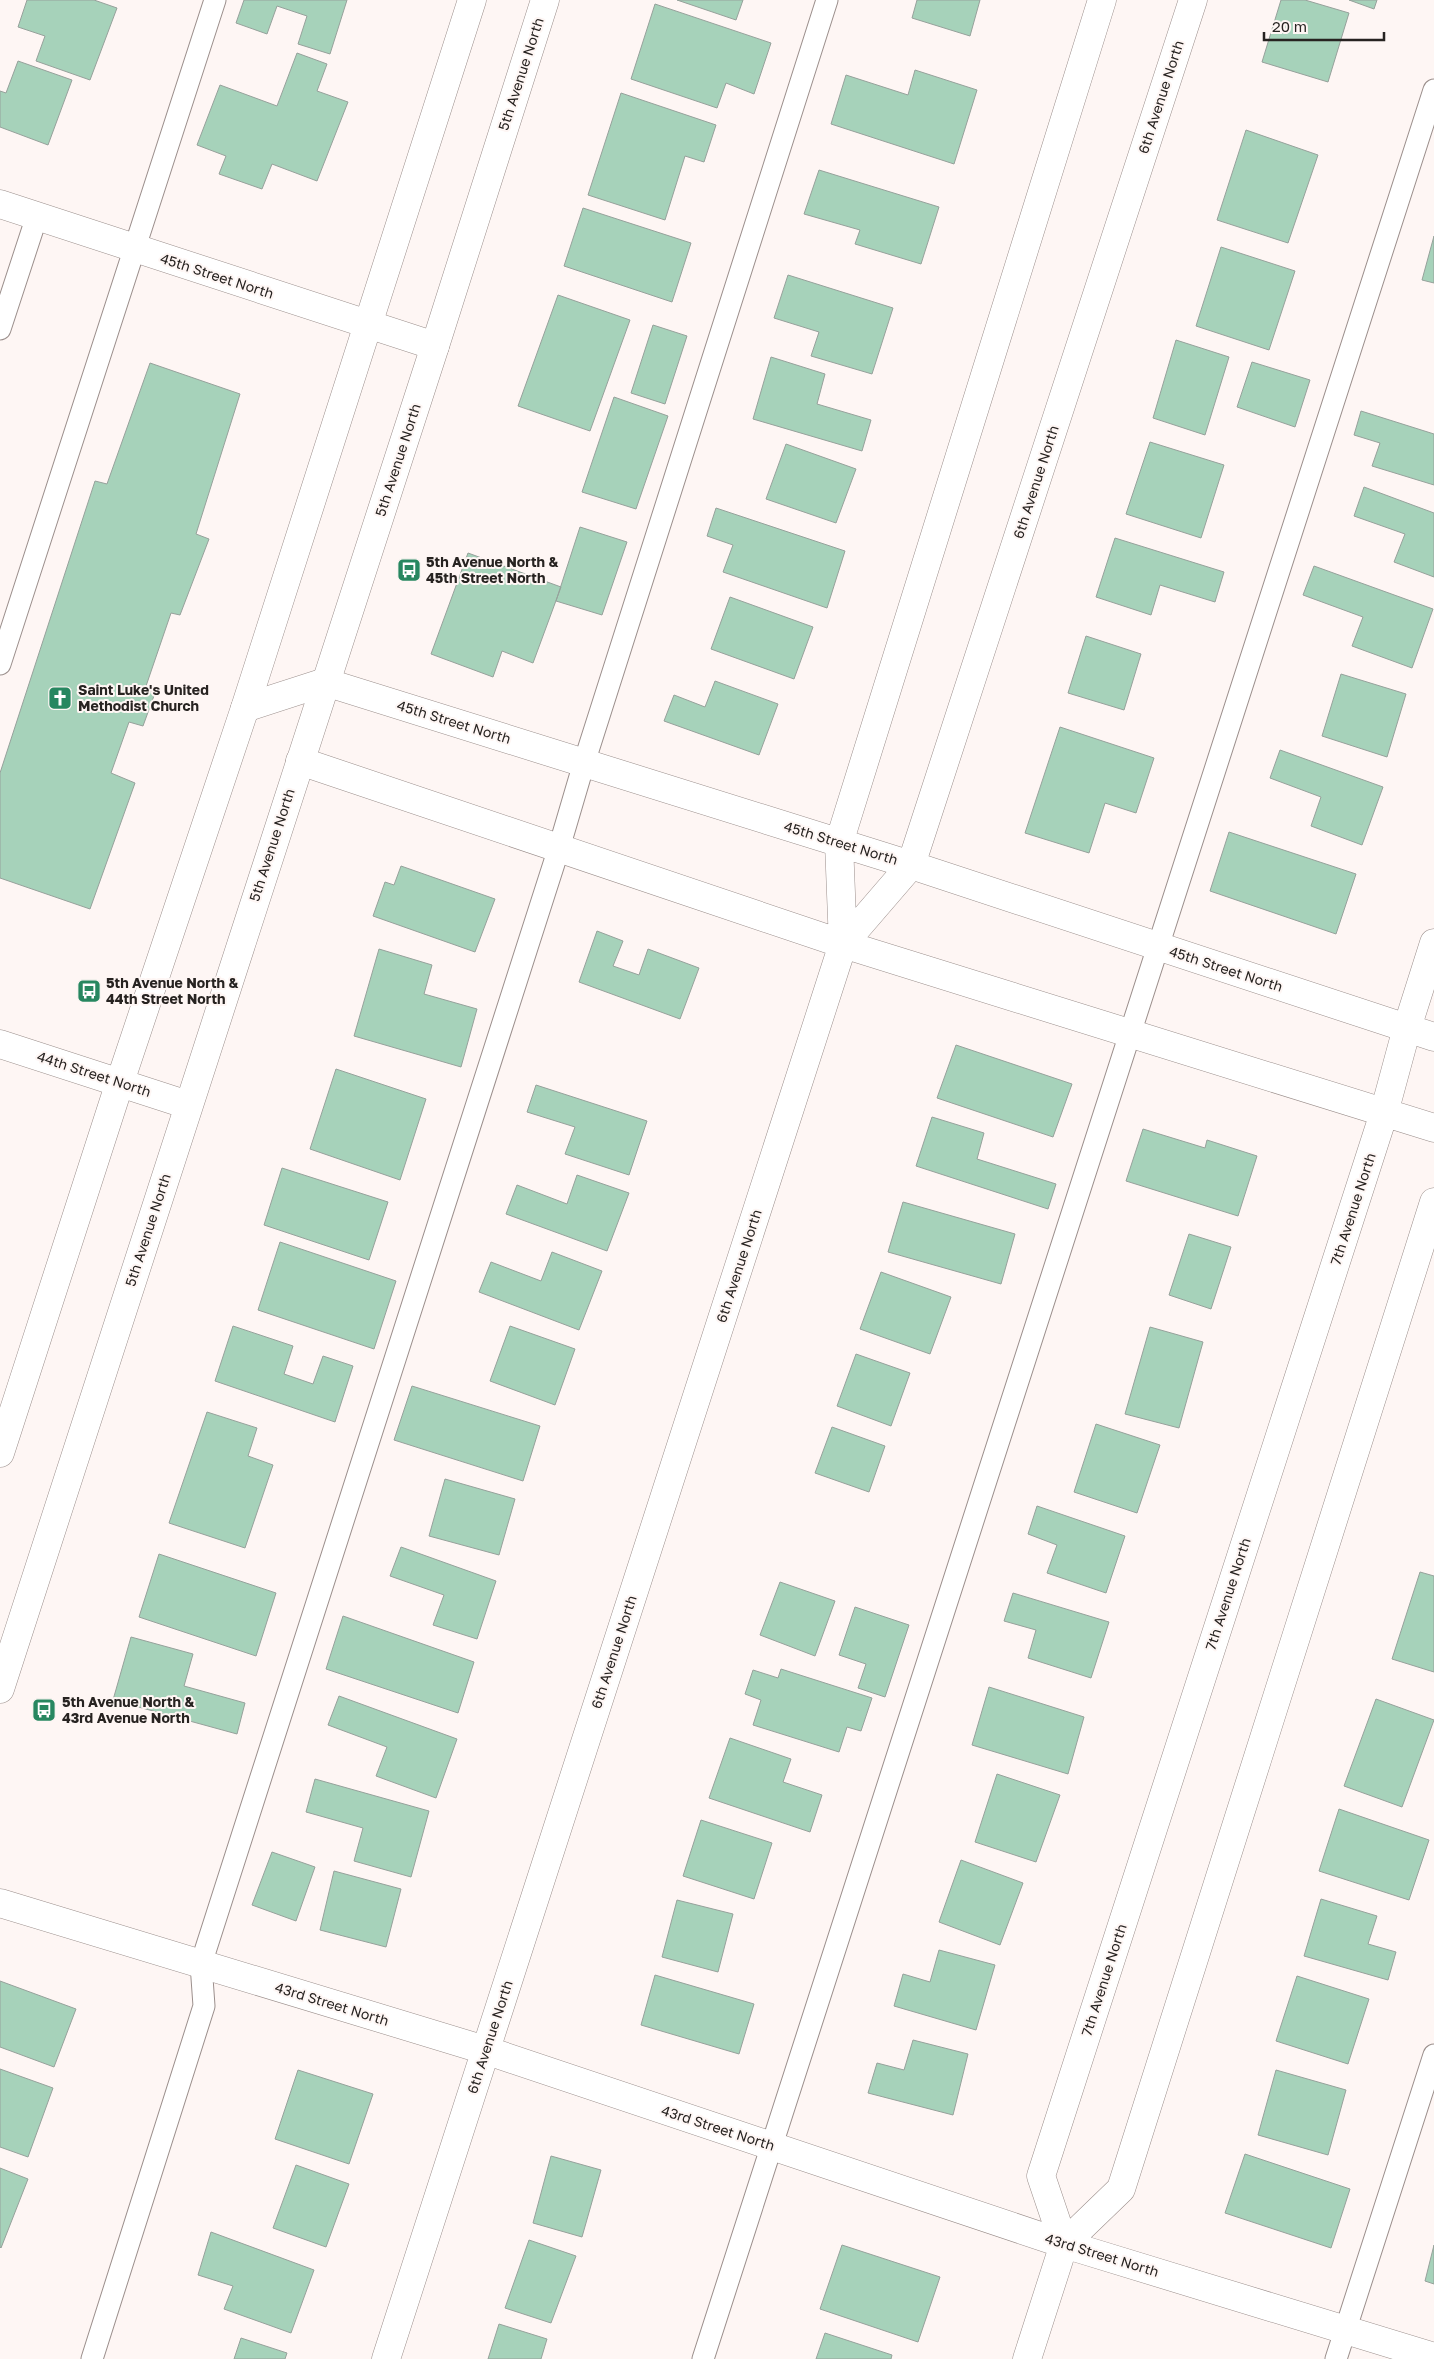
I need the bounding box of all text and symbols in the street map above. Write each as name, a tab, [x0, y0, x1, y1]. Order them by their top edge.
scale bar	[1264, 10, 1384, 42]
street label: 5th Avenue North	[494, 15, 547, 132]
text: 20 m	[1272, 17, 1307, 35]
street label: 6th Avenue North	[1134, 38, 1187, 156]
street label: 45th Street North	[158, 249, 276, 302]
street label: 5th Avenue North	[371, 401, 424, 518]
street label: 6th Avenue North	[1009, 423, 1062, 541]
place label: 5th Avenue North & 45th Street North	[426, 553, 559, 586]
bus stop icon: 5th Avenue North & 45th Street North	[396, 557, 422, 583]
place label: Saint Luke's United Methodist Church	[78, 681, 209, 714]
church icon: Saint Luke's United Methodist Church	[47, 685, 73, 711]
street label: 45th Street North	[395, 696, 513, 747]
street label: 5th Avenue North	[245, 786, 298, 903]
street label: 45th Street North	[782, 817, 900, 868]
street label: 45th Street North	[1167, 942, 1285, 995]
place label: 5th Avenue North & 44th Street North	[106, 974, 239, 1007]
bus stop icon: 5th Avenue North & 44th Street North	[76, 978, 102, 1004]
street label: 44th Street North	[35, 1047, 153, 1100]
street label: 7th Avenue North	[1326, 1151, 1379, 1267]
street label: 5th Avenue North	[121, 1171, 174, 1288]
street label: 6th Avenue North	[712, 1207, 765, 1325]
street label: 7th Avenue North	[1201, 1536, 1254, 1652]
street label: 6th Avenue North	[587, 1593, 640, 1711]
place label: 5th Avenue North & 43rd Avenue North	[62, 1693, 195, 1726]
bus stop icon: 5th Avenue North & 43rd Avenue North	[31, 1697, 57, 1723]
street label: 7th Avenue North	[1077, 1922, 1130, 2038]
street label: 43rd Street North	[273, 1978, 391, 2029]
street label: 6th Avenue North	[463, 1978, 516, 2096]
street label: 43rd Street North	[659, 2101, 777, 2154]
street label: 43rd Street North	[1043, 2229, 1161, 2280]

